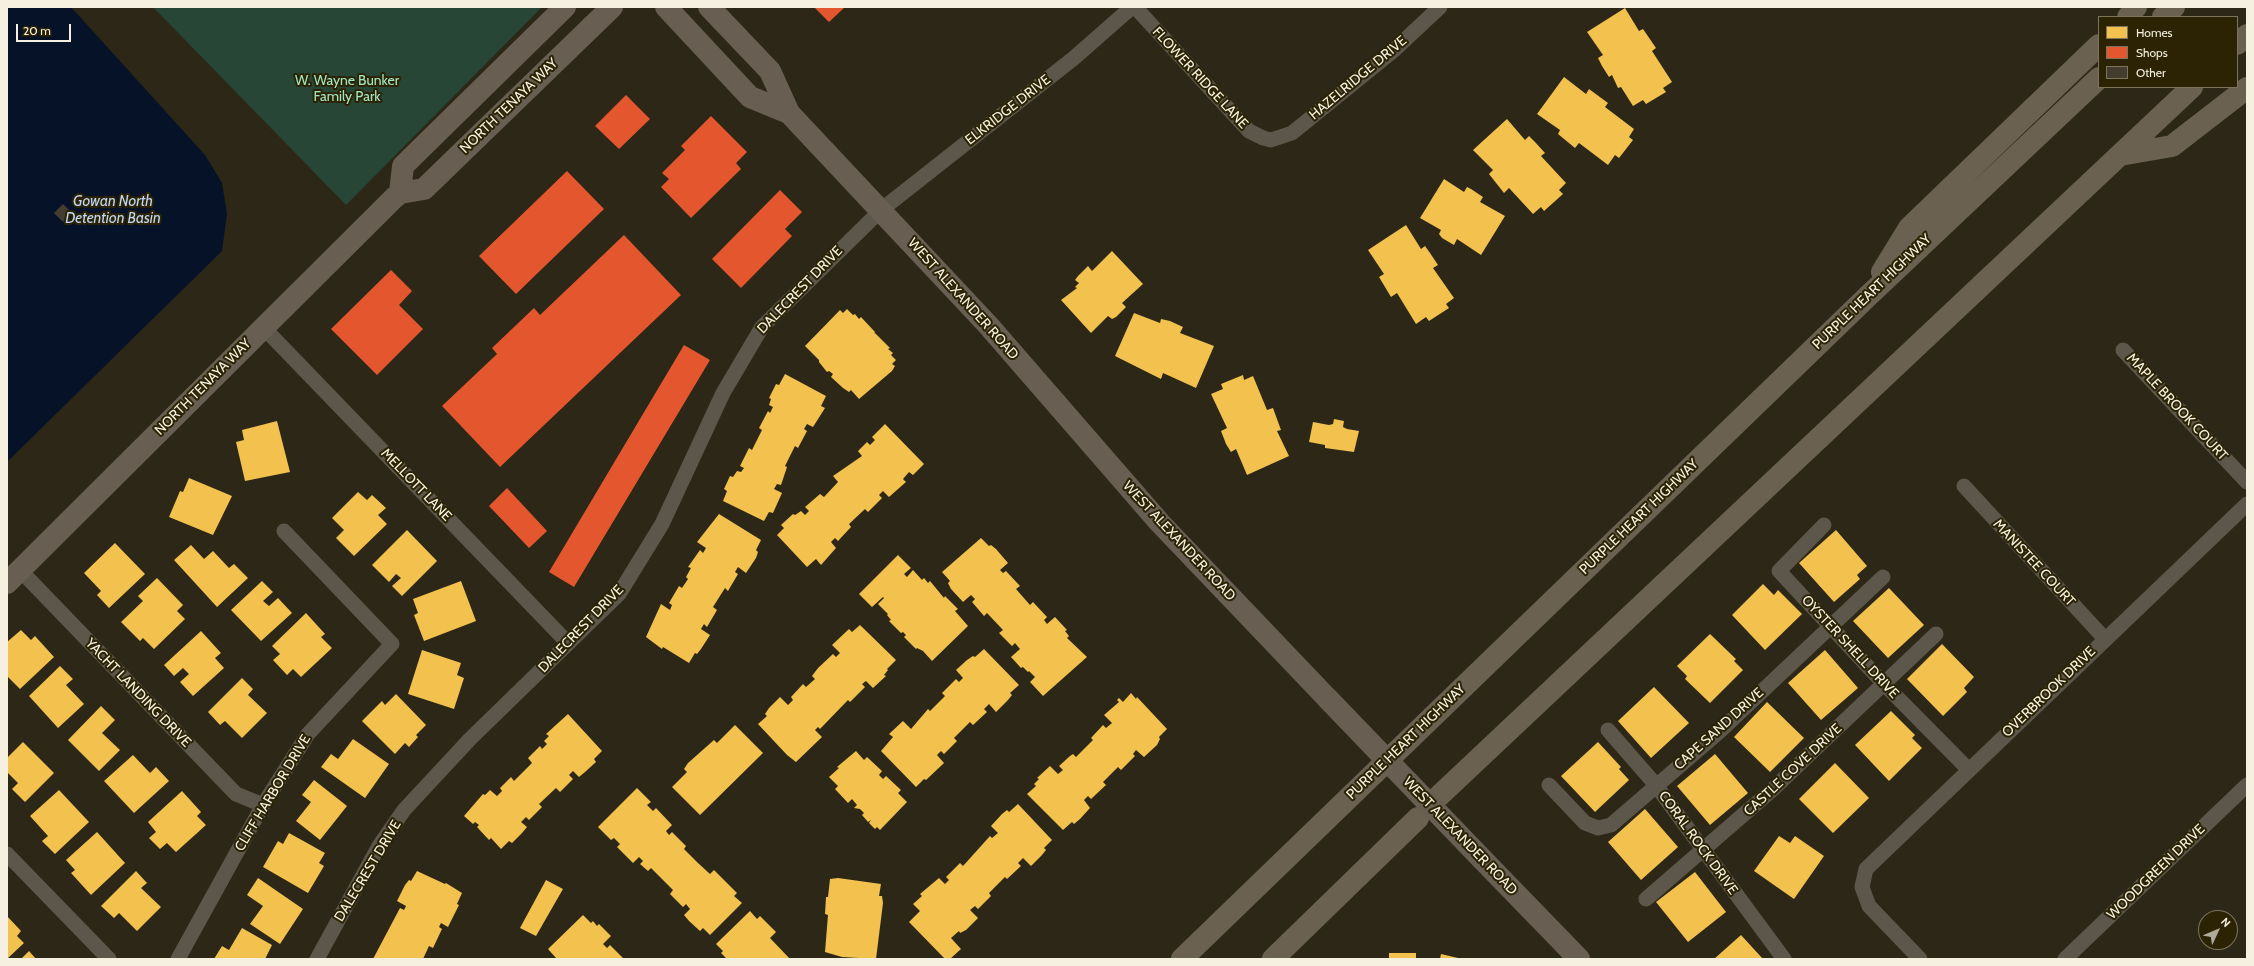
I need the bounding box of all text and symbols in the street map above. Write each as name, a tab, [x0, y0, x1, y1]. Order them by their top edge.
scale bar	[18, 16, 73, 42]
legend	[2098, 16, 2238, 88]
text: 20 m	[23, 23, 51, 38]
street label: FLOWER RIDGE LANE	[1148, 24, 1252, 132]
text: Homes	[2136, 25, 2173, 40]
street label: HAZELRIDGE DRIVE	[1306, 32, 1410, 124]
text: Shops	[2136, 45, 2168, 60]
street label: NORTH TENAYA WAY	[457, 55, 561, 157]
text: Other	[2136, 65, 2166, 80]
street label: ELKRIDGE DRIVE	[962, 71, 1054, 149]
park label: W. Wayne Bunker Family Park	[295, 73, 399, 106]
water label: Gowan North Detention Basin	[65, 193, 161, 228]
street label: PURPLE HEART HIGHWAY	[1809, 231, 1935, 353]
street label: WEST ALEXANDER ROAD	[904, 235, 1022, 363]
street label: DALECREST DRIVE	[754, 243, 846, 337]
street label: NORTH TENAYA WAY	[151, 335, 255, 439]
street label: MAPLE BROOK COURT	[2123, 350, 2231, 464]
street label: MELLOTT LANE	[377, 445, 455, 525]
street label: PURPLE HEART HIGHWAY	[1576, 456, 1702, 578]
street label: WEST ALEXANDER ROAD	[1119, 478, 1239, 604]
street label: MANISTEE COURT	[1989, 516, 2079, 610]
street label: DALECREST DRIVE	[535, 582, 627, 676]
street label: OYSTER SHELL DRIVE	[1798, 592, 1902, 702]
street label: YACHT LANDING DRIVE	[82, 635, 194, 751]
street label: OVERBROOK DRIVE	[1999, 643, 2099, 741]
street label: PURPLE HEART HIGHWAY	[1343, 681, 1469, 803]
street label: CAPE SAND DRIVE	[1671, 684, 1767, 774]
street label: CASTLE COVE DRIVE	[1741, 720, 1845, 820]
street label: CLIFF HARBOR DRIVE	[232, 732, 314, 854]
street label: WEST ALEXANDER ROAD	[1399, 774, 1521, 898]
street label: CORAL ROCK DRIVE	[1655, 788, 1741, 898]
street label: DALECREST DRIVE	[331, 817, 405, 925]
street label: WOODGREEN DRIVE	[2104, 821, 2208, 923]
north arrow	[2198, 910, 2238, 950]
text: N	[2218, 915, 2234, 930]

